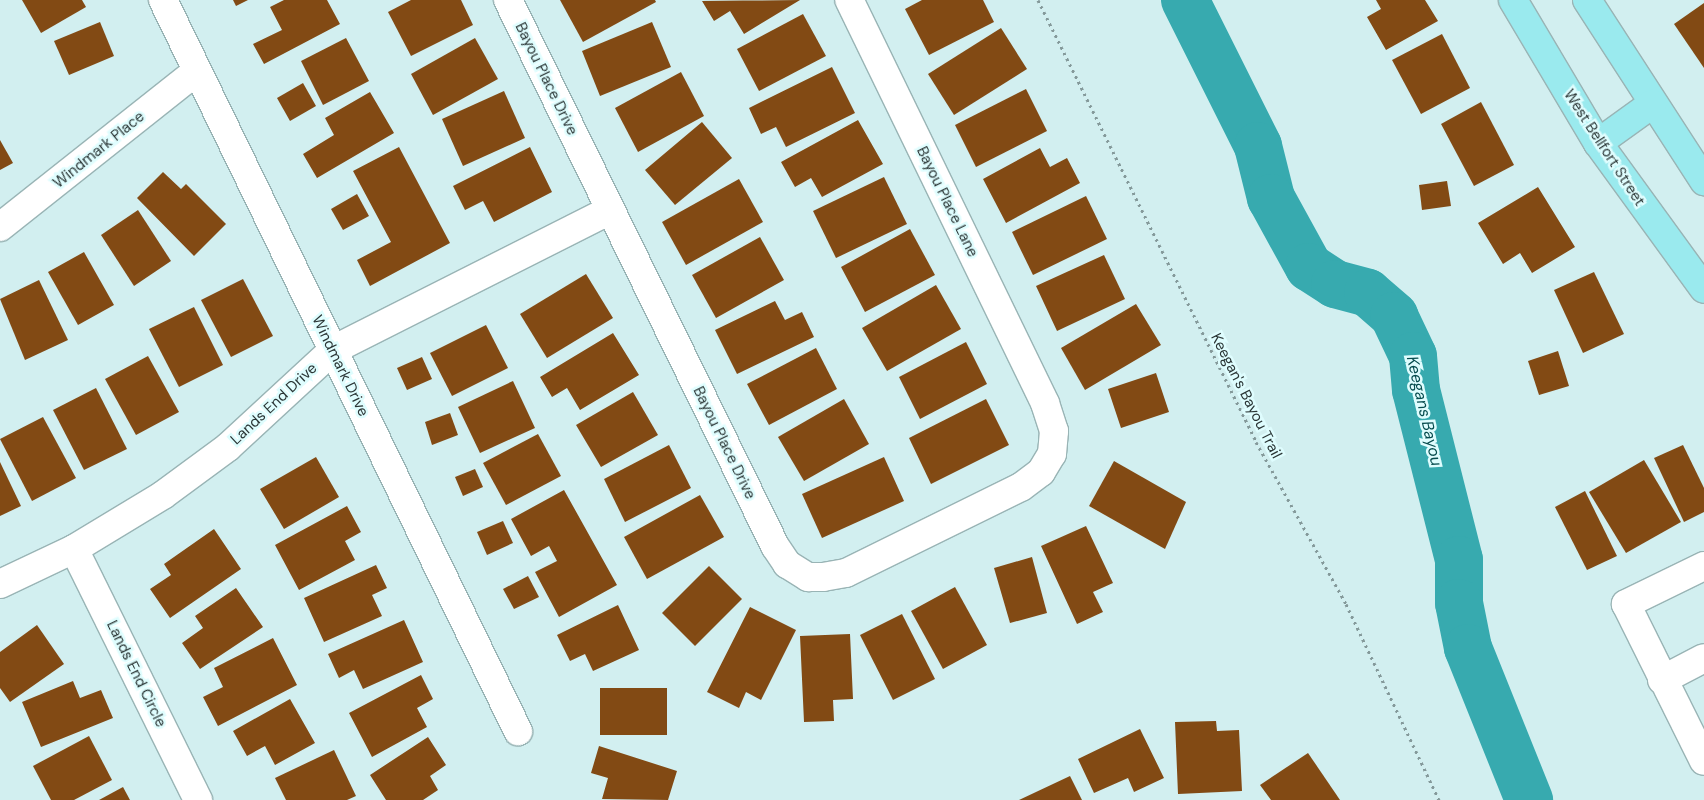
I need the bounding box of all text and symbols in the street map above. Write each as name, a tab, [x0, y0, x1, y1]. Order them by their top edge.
street label: Bayou Place Drive	[511, 20, 581, 138]
street label: West Bellfort Street	[1560, 86, 1648, 210]
street label: Windmark Place	[50, 108, 148, 192]
street label: Bayou Place Lane	[912, 144, 982, 260]
street label: Windmark Drive	[308, 312, 372, 420]
street label: Keegan's Bayou Trail	[1207, 330, 1285, 462]
water label: Keegans Bayou	[1402, 354, 1446, 468]
street label: Lands End Drive	[227, 359, 321, 449]
street label: Bayou Place Drive	[689, 384, 759, 502]
street label: Lands End Circle	[102, 618, 170, 730]

